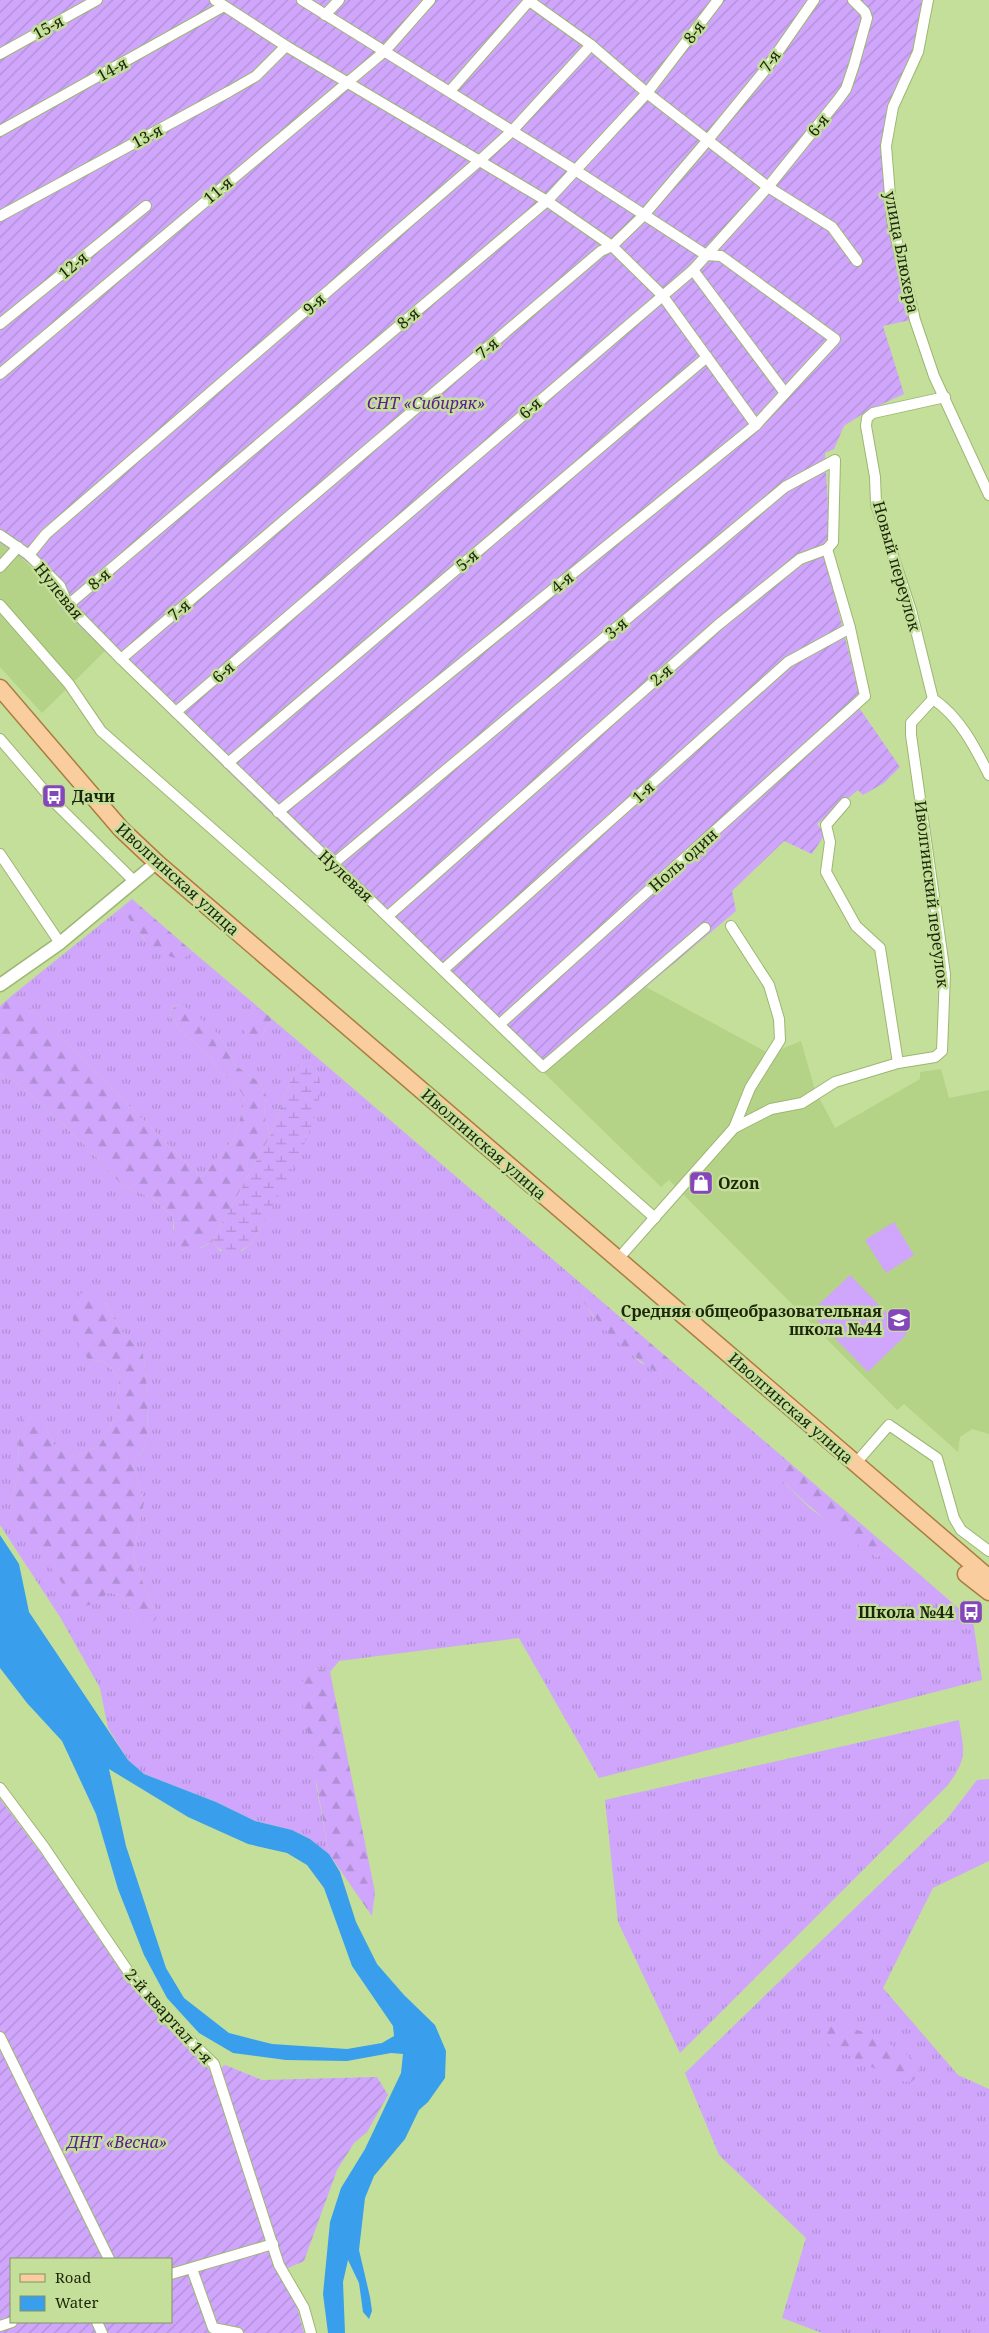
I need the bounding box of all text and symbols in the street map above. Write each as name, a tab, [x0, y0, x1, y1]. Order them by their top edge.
street label: 15-я	[29, 10, 67, 44]
street label: 8-я	[678, 16, 710, 48]
street label: 7-я	[754, 45, 786, 77]
street label: 14-я	[93, 52, 131, 86]
street label: 6-я	[802, 109, 834, 141]
street label: 13-я	[128, 119, 166, 153]
street label: 11-я	[199, 171, 237, 209]
street label: улица Блюхера	[879, 189, 925, 315]
street label: 12-я	[54, 246, 92, 284]
street label: 9-я	[298, 288, 330, 320]
street label: 8-я	[392, 302, 424, 334]
street label: 7-я	[471, 332, 503, 364]
park label: СНТ «Сибиряк»	[367, 392, 485, 414]
street label: 6-я	[514, 392, 546, 424]
street label: Новый переулок	[868, 498, 926, 634]
street label: 5-я	[451, 544, 483, 576]
street label: Нулевая	[29, 558, 89, 624]
street label: 8-я	[83, 563, 115, 595]
street label: 4-я	[546, 566, 578, 598]
street label: 7-я	[163, 594, 195, 626]
street label: 3-я	[600, 612, 632, 644]
street label: 6-я	[207, 656, 239, 688]
street label: 2-я	[645, 659, 677, 691]
street label: 1-я	[627, 776, 659, 808]
bus stop icon: Дачи	[41, 783, 67, 809]
place label: Дачи	[72, 785, 115, 807]
street label: Иволгинский переулок	[910, 799, 954, 989]
street label: Иволгинская улица	[112, 818, 244, 940]
street label: Ноль один	[644, 823, 722, 897]
street label: Нулевая	[314, 845, 378, 907]
street label: Иволгинская улица	[417, 1084, 551, 1204]
shop icon: Ozon	[688, 1170, 714, 1196]
place label: Ozon	[718, 1172, 760, 1194]
place label: Средняя общеобразовательная школа №44	[621, 1300, 882, 1340]
school or university icon: Средняя общеобразовательная школа №44	[886, 1307, 912, 1333]
street label: Иволгинская улица	[724, 1348, 858, 1468]
bus stop icon: Школа №44	[958, 1599, 984, 1625]
place label: Школа №44	[858, 1601, 954, 1623]
street label: 2-й квартал 1-я	[120, 1964, 218, 2068]
park label: ДНТ «Весна»	[65, 2131, 167, 2153]
legend	[10, 2258, 172, 2323]
text: Road	[55, 2267, 91, 2287]
text: Water	[55, 2292, 98, 2312]

